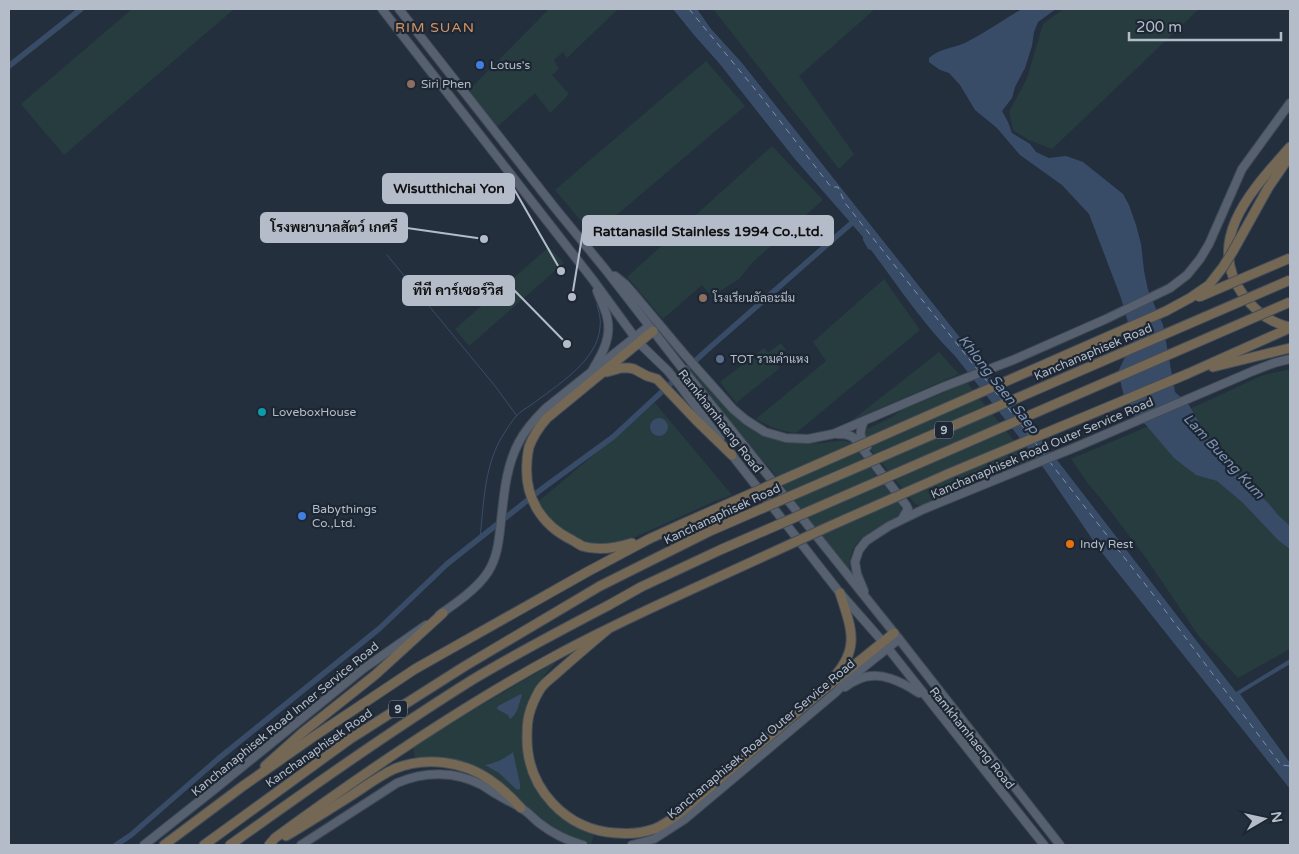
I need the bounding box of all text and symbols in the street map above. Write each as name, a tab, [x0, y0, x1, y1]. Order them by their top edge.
scale bar	[1129, 10, 1282, 42]
text: 200 m	[1136, 18, 1182, 36]
district label: RIM SUAN	[395, 19, 475, 36]
place label: Lotus's	[490, 58, 530, 72]
marker: Lotus's	[474, 59, 486, 71]
place label: Siri Phen	[421, 77, 471, 91]
marker: Siri Phen	[405, 78, 417, 90]
callout: Wisutthichai Yon	[383, 174, 514, 203]
text: Wisutthichai Yon	[393, 180, 505, 197]
callout: โรงพยาบาลสัตว์ เกศรี	[261, 213, 407, 242]
callout: Rattanasild Stainless 1994 Co.,Ltd.	[583, 216, 833, 245]
text: โรงพยาบาลสัตว์ เกศรี	[270, 218, 398, 236]
text: Rattanasild Stainless 1994 Co.,Ltd.	[593, 223, 823, 240]
callout: ทีที คาร์เซอร์วิส	[403, 276, 514, 305]
text: ทีที คาร์เซอร์วิส	[413, 281, 503, 299]
place label: โรงเรียนอัลอะมีม	[712, 290, 795, 305]
marker: โรงเรียนอัลอะมีม	[697, 292, 709, 304]
street label: Kanchanaphisek Road	[1032, 321, 1154, 383]
water label: Khlong Saen Saep	[955, 331, 1043, 438]
place label: TOT รามคำแหง	[730, 352, 809, 366]
marker: TOT รามคำแหง	[714, 353, 726, 365]
street label: Ramkhamhaeng Road	[675, 367, 765, 475]
street label: Kanchanaphisek Road Outer Service Road	[929, 395, 1155, 501]
place label: LoveboxHouse	[272, 405, 357, 419]
marker: LoveboxHouse	[256, 406, 268, 418]
water label: Lam Bueng Kum	[1180, 410, 1268, 503]
road number: 9	[935, 422, 953, 438]
street label: Kanchanaphisek Road	[662, 481, 782, 547]
place label: Babythings Co.,Ltd.	[312, 502, 377, 530]
marker: Babythings Co.,Ltd.	[296, 510, 308, 522]
place label: Indy Rest	[1080, 537, 1134, 551]
marker: Indy Rest	[1064, 538, 1076, 550]
street label: Kanchanaphisek Road Inner Service Road	[188, 639, 382, 799]
street label: Kanchanaphisek Road Outer Service Road	[664, 656, 858, 822]
street label: Ramkhamhaeng Road	[927, 684, 1017, 792]
road number: 9	[389, 701, 407, 718]
street label: Kanchanaphisek Road	[263, 706, 375, 790]
north arrow	[1239, 794, 1289, 844]
text: N	[1267, 810, 1286, 824]

